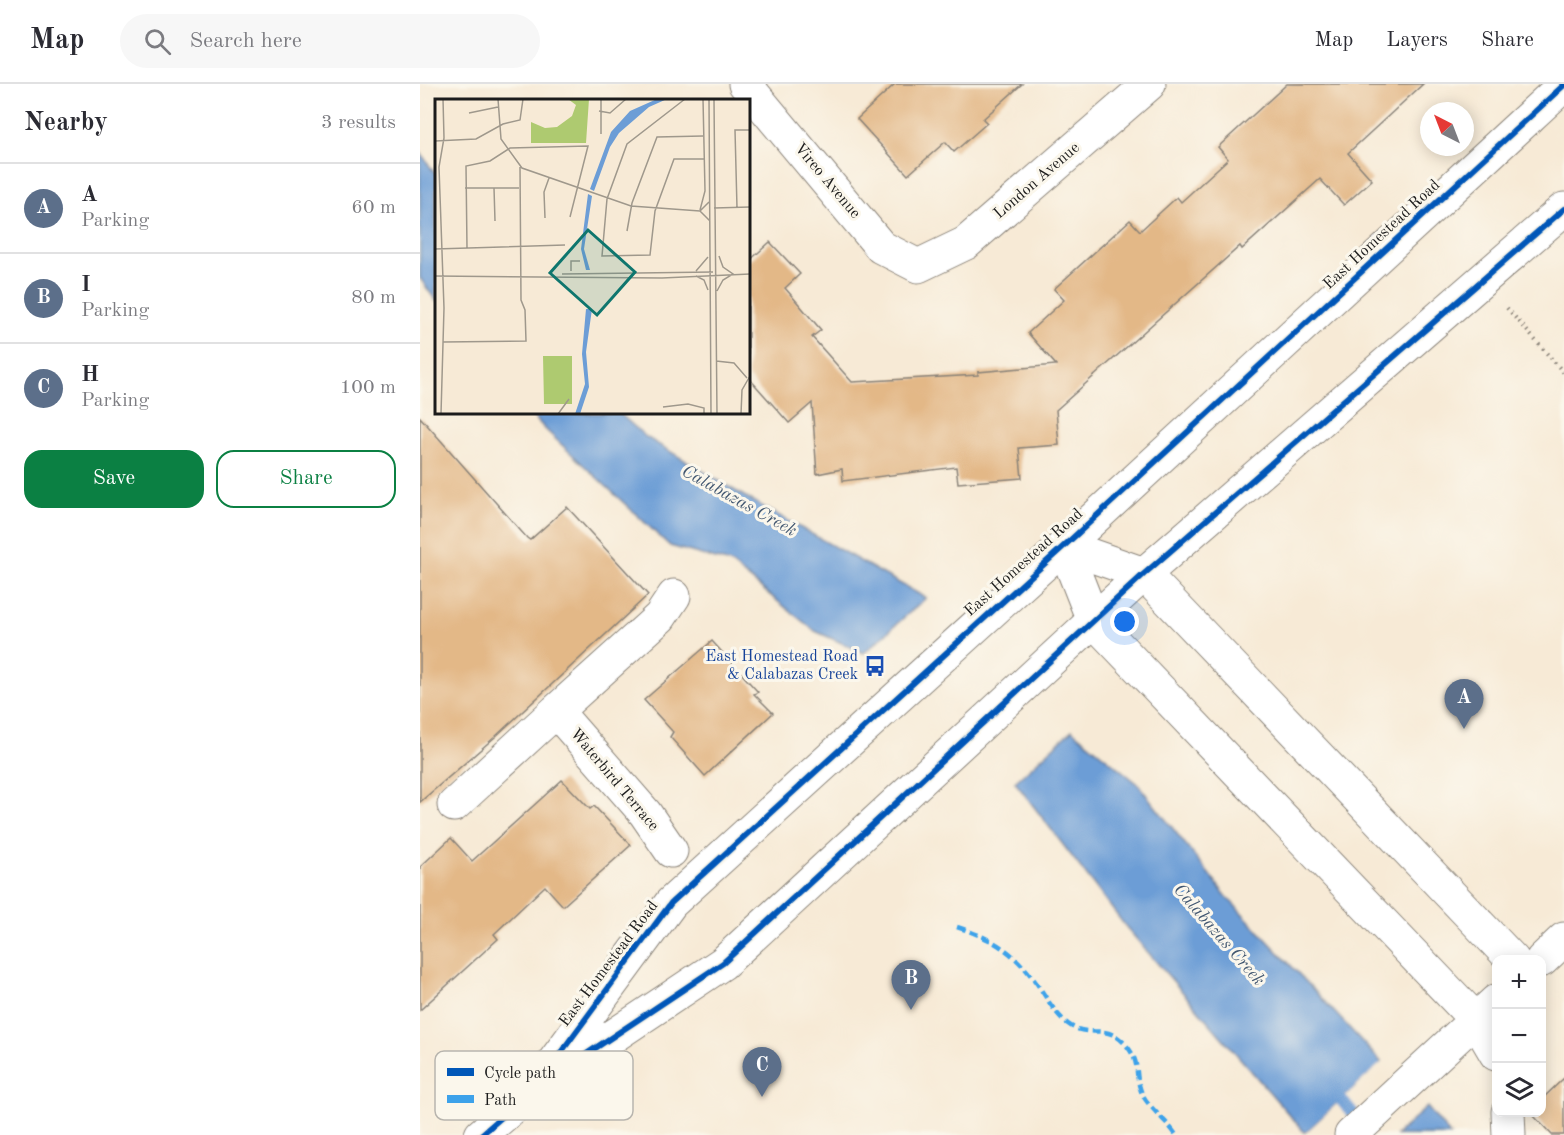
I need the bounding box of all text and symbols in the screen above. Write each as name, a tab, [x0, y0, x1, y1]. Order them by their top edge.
search box	[120, 14, 540, 68]
icon: search	[141, 25, 174, 58]
text: Map	[30, 27, 84, 55]
text: Search here	[189, 30, 302, 52]
text: Map	[1314, 30, 1353, 51]
text: Layers	[1386, 30, 1448, 51]
text: Share	[1481, 30, 1534, 51]
inset map	[435, 99, 750, 414]
north arrow	[1420, 102, 1474, 156]
text: Nearby	[24, 110, 108, 136]
text: 3 results	[321, 113, 396, 133]
street label: Vireo Avenue	[791, 140, 863, 222]
street label: London Avenue	[991, 140, 1083, 222]
street label: East Homestead Road	[1321, 177, 1443, 293]
text: A	[81, 184, 98, 206]
text: A	[36, 198, 51, 218]
text: 60 m	[351, 198, 396, 218]
text: Parking	[81, 211, 149, 231]
text: I	[81, 274, 91, 296]
text: B	[36, 288, 51, 308]
text: 80 m	[351, 288, 396, 308]
text: Parking	[81, 301, 149, 321]
text: H	[81, 364, 99, 386]
text: C	[37, 378, 50, 398]
text: 100 m	[340, 378, 396, 398]
text: Parking	[81, 391, 149, 411]
button: Save	[24, 450, 204, 508]
button: Share	[216, 450, 396, 508]
water label: Calabazas Creek	[678, 462, 800, 540]
street label: East Homestead Road	[962, 506, 1086, 620]
your location	[1110, 607, 1139, 636]
place label: East Homestead Road & Calabazas Creek	[705, 649, 858, 683]
bus stop icon: East Homestead Road & Calabazas Creek	[863, 654, 887, 678]
pin: A	[1444, 680, 1484, 729]
street label: Waterbird Terrace	[567, 726, 661, 834]
water label: Calabazas Creek	[1170, 881, 1268, 989]
street label: East Homestead Road	[557, 898, 661, 1030]
map controls	[1492, 955, 1546, 1117]
button: +	[1492, 955, 1546, 1009]
pin: B	[892, 960, 930, 1010]
button: −	[1492, 1009, 1546, 1063]
pin: C	[742, 1048, 782, 1097]
legend	[435, 1051, 633, 1120]
button: layers	[1492, 1063, 1546, 1117]
text: Cycle path	[484, 1066, 556, 1082]
text: Path	[484, 1093, 517, 1109]

